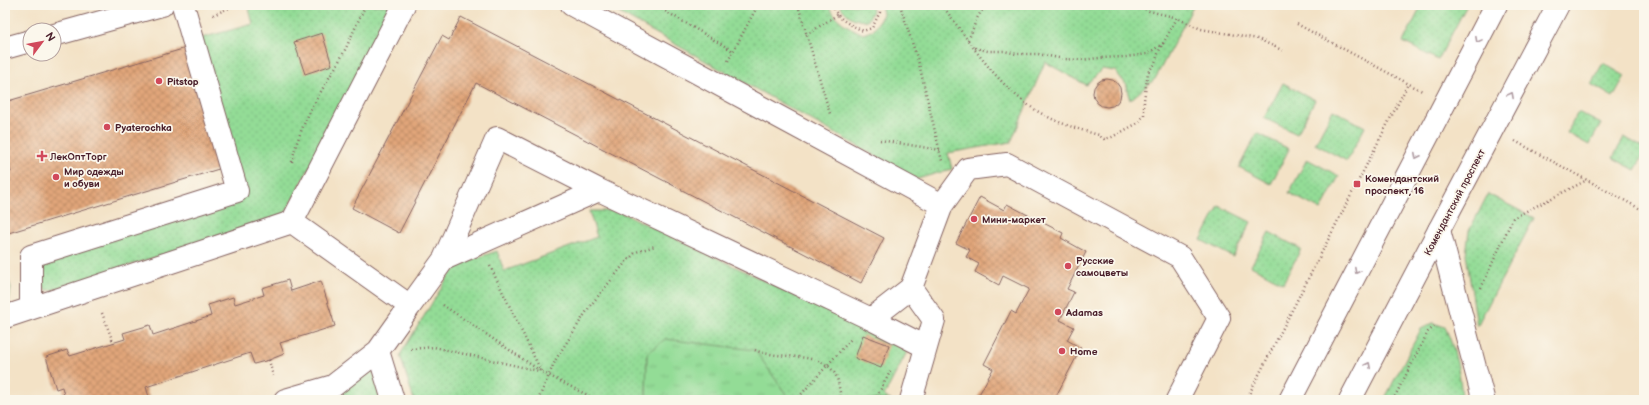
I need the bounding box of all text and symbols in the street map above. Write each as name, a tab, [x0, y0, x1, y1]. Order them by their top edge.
north arrow	[22, 22, 62, 62]
text: N	[42, 30, 58, 44]
one-way arrow	[1475, 35, 1482, 43]
marker: Pitstop	[154, 76, 164, 86]
place label: Pitstop	[167, 76, 199, 88]
one-way arrow	[1506, 91, 1513, 99]
marker: Pyaterochka	[102, 122, 112, 132]
place label: Pyaterochka	[115, 122, 172, 134]
street label: Комендантский проспект	[1422, 147, 1488, 258]
marker: ЛекОптТорг	[37, 151, 47, 161]
place label: ЛекОптТорг	[49, 151, 107, 163]
one-way arrow	[1414, 151, 1422, 159]
place label: Мир одежды и обуви	[64, 166, 124, 190]
marker: Мир одежды и обуви	[51, 172, 61, 182]
place label: Комендантский проспект, 16	[1365, 173, 1439, 197]
marker: Комендантский проспект, 16	[1352, 179, 1362, 189]
marker: Мини-маркет	[969, 214, 979, 224]
place label: Мини-маркет	[982, 214, 1046, 226]
place label: Русские самоцветы	[1076, 255, 1128, 279]
marker: Русские самоцветы	[1063, 261, 1073, 271]
one-way arrow	[1354, 267, 1362, 274]
marker: Adamas	[1053, 307, 1063, 317]
place label: Adamas	[1065, 307, 1103, 319]
marker: Home	[1057, 346, 1067, 356]
place label: Home	[1070, 346, 1098, 358]
one-way arrow	[1363, 362, 1371, 370]

